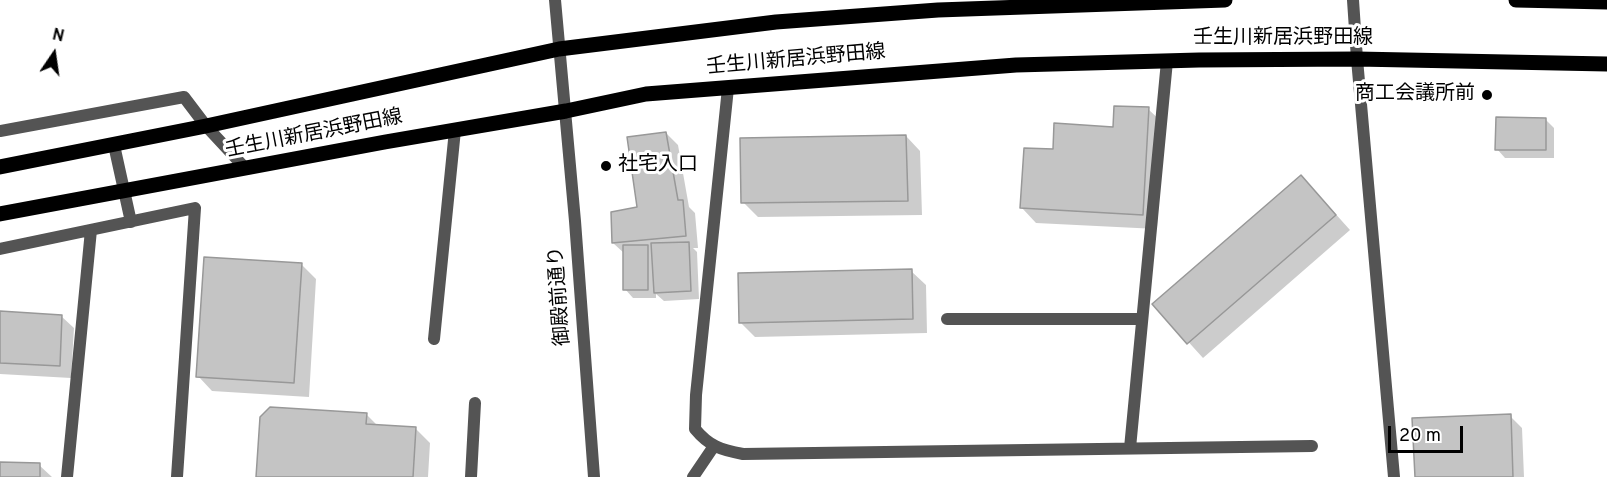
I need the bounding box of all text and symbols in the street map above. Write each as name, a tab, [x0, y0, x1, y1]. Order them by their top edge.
north arrow	[24, 24, 84, 84]
text: N	[50, 25, 66, 47]
street label: 壬生川新居浜野田線	[1193, 27, 1373, 51]
street label: 壬生川新居浜野田線	[705, 41, 887, 81]
place label: 商工会議所前	[1355, 83, 1475, 107]
marker: 商工会議所前	[1480, 88, 1494, 102]
street label: 壬生川新居浜野田線	[223, 106, 405, 164]
place label: 社宅入口	[618, 154, 698, 178]
marker: 社宅入口	[599, 159, 613, 173]
street label: 御殿前通り	[546, 245, 576, 347]
scale bar	[1391, 414, 1466, 452]
text: 20 m	[1399, 425, 1441, 448]

